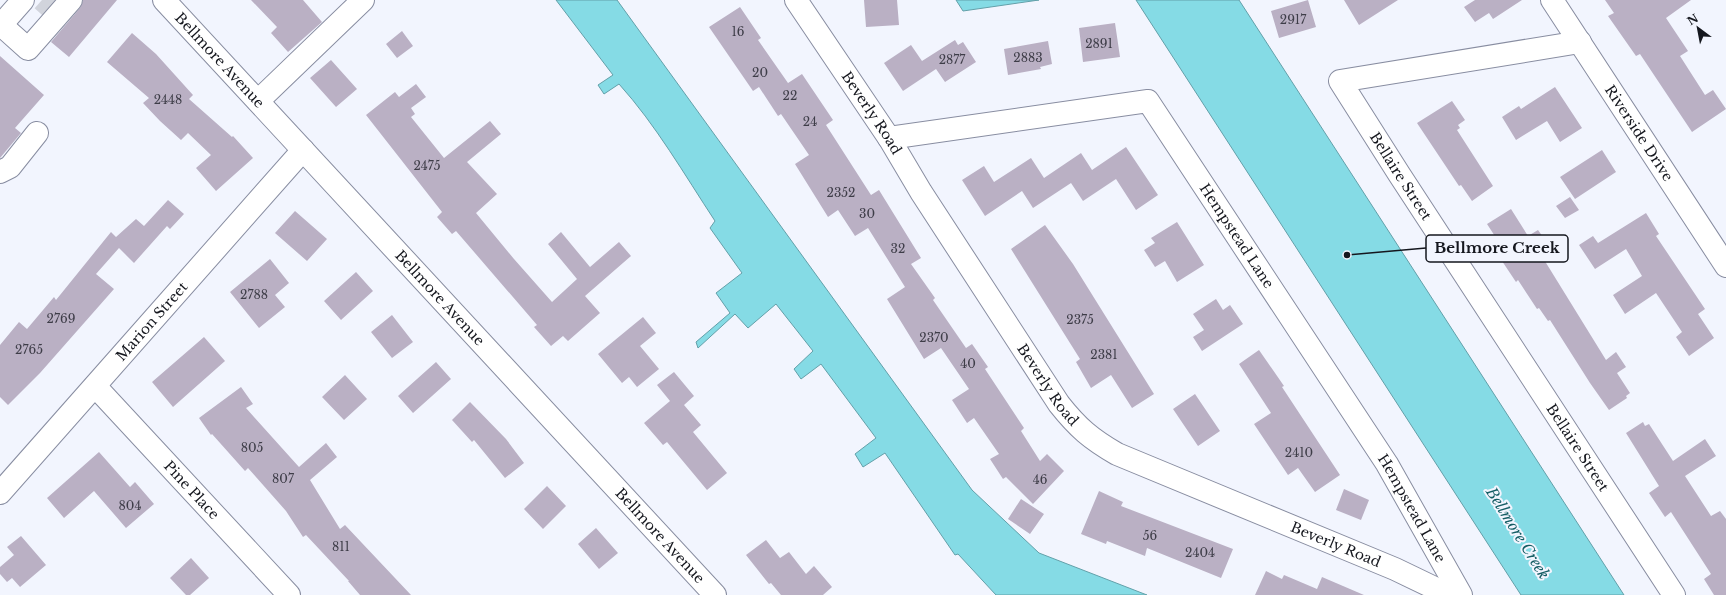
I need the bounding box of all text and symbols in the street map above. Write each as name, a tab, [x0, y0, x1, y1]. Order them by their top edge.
north arrow	[1678, 8, 1718, 48]
street label: Bellmore Avenue	[171, 9, 268, 112]
text: N	[1685, 10, 1701, 28]
house number: 2917	[1280, 12, 1307, 27]
house number: 16	[731, 24, 745, 39]
house number: 2891	[1085, 36, 1113, 51]
house number: 2883	[1013, 50, 1043, 65]
house number: 2877	[939, 52, 966, 67]
house number: 20	[752, 65, 768, 80]
street label: Beverly Road	[838, 68, 906, 158]
street label: Riverside Drive	[1601, 82, 1677, 185]
house number: 22	[783, 88, 797, 103]
house number: 2448	[154, 92, 182, 107]
house number: 24	[803, 114, 817, 129]
street label: Bellaire Street	[1366, 129, 1436, 224]
house number: 2475	[413, 158, 441, 173]
street label: Hempstead Lane	[1196, 180, 1278, 292]
house number: 2352	[827, 185, 856, 200]
house number: 30	[859, 206, 875, 221]
callout: Bellmore Creek	[1426, 235, 1568, 262]
text: Bellmore Creek	[1434, 238, 1561, 257]
house number: 32	[891, 241, 905, 256]
street label: Bellmore Avenue	[391, 246, 488, 349]
street label: Marion Street	[112, 278, 192, 365]
house number: 2788	[240, 287, 268, 302]
house number: 2769	[47, 311, 75, 326]
house number: 2375	[1066, 312, 1094, 327]
house number: 2370	[919, 330, 949, 345]
street label: Beverly Road	[1013, 340, 1083, 430]
house number: 2765	[15, 342, 43, 357]
house number: 2381	[1090, 347, 1118, 362]
house number: 40	[960, 356, 976, 371]
street label: Bellaire Street	[1542, 400, 1613, 495]
house number: 805	[241, 440, 264, 455]
house number: 2410	[1285, 445, 1313, 460]
street label: Hempstead Lane	[1374, 451, 1450, 566]
street label: Pine Place	[160, 457, 223, 523]
house number: 807	[272, 471, 295, 486]
house number: 46	[1033, 472, 1048, 487]
water label: Bellmore Creek	[1482, 483, 1554, 582]
street label: Bellmore Avenue	[611, 484, 709, 587]
house number: 804	[119, 498, 141, 513]
street label: Beverly Road	[1288, 518, 1384, 571]
house number: 56	[1143, 528, 1158, 543]
house number: 811	[332, 539, 350, 554]
house number: 2404	[1185, 545, 1215, 560]

